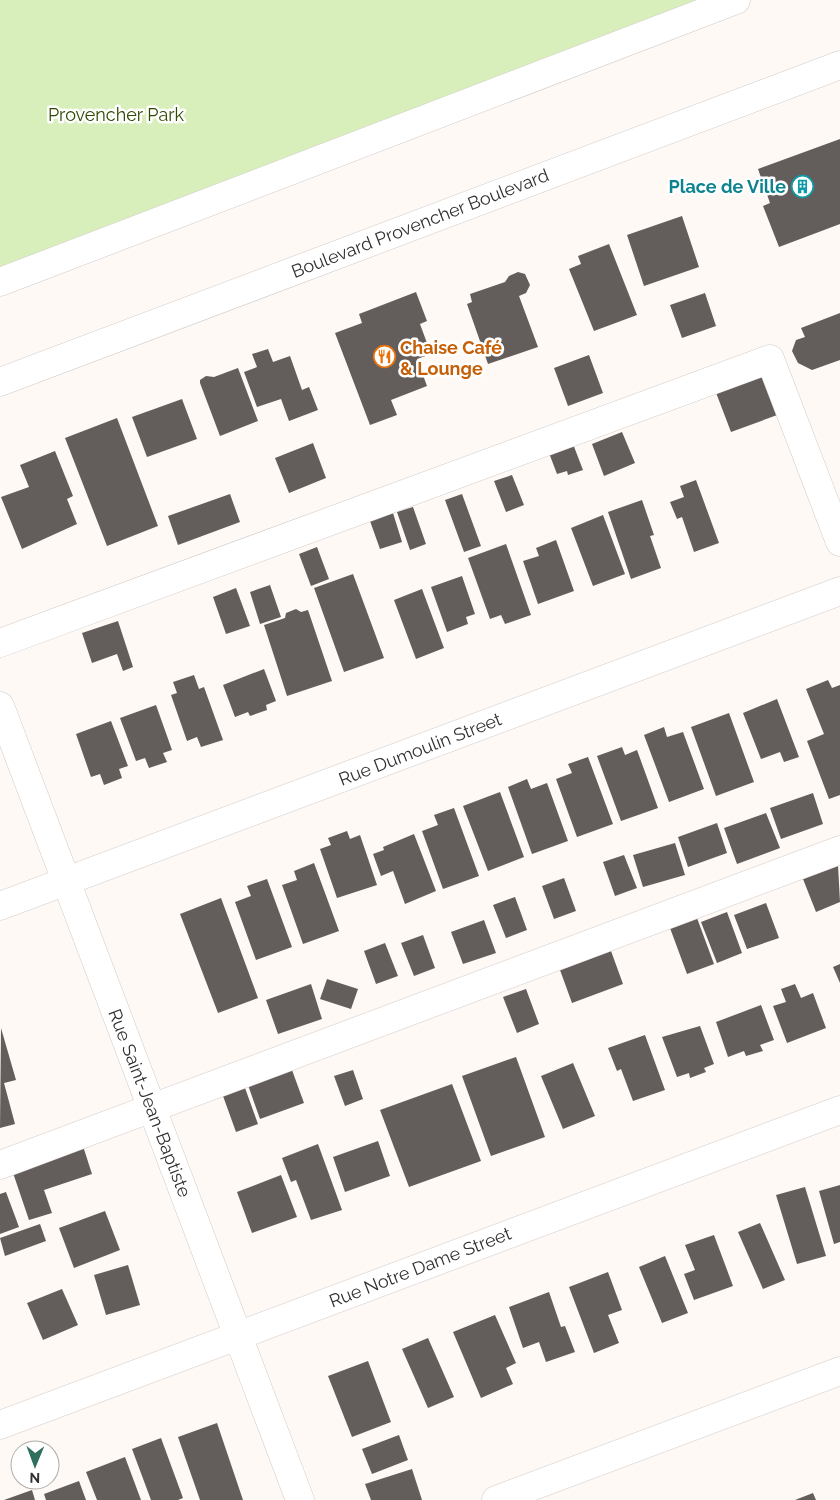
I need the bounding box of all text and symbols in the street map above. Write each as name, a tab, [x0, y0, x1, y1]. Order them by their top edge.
park label: Provencher Park	[48, 104, 185, 125]
street label: Boulevard Provencher Boulevard	[288, 164, 552, 282]
building icon: Place de Ville	[790, 174, 814, 198]
place label: Place de Ville	[669, 176, 786, 197]
place label: Chaise Café & Lounge	[400, 337, 502, 379]
restaurant icon: Chaise Café & Lounge	[372, 345, 396, 369]
street label: Rue Dumoulin Street	[336, 708, 504, 790]
street label: Rue Saint-Jean-Baptiste	[104, 1006, 196, 1200]
street label: Rue Notre Dame Street	[326, 1223, 514, 1311]
north arrow	[10, 1440, 60, 1490]
text: N	[29, 1470, 40, 1486]

